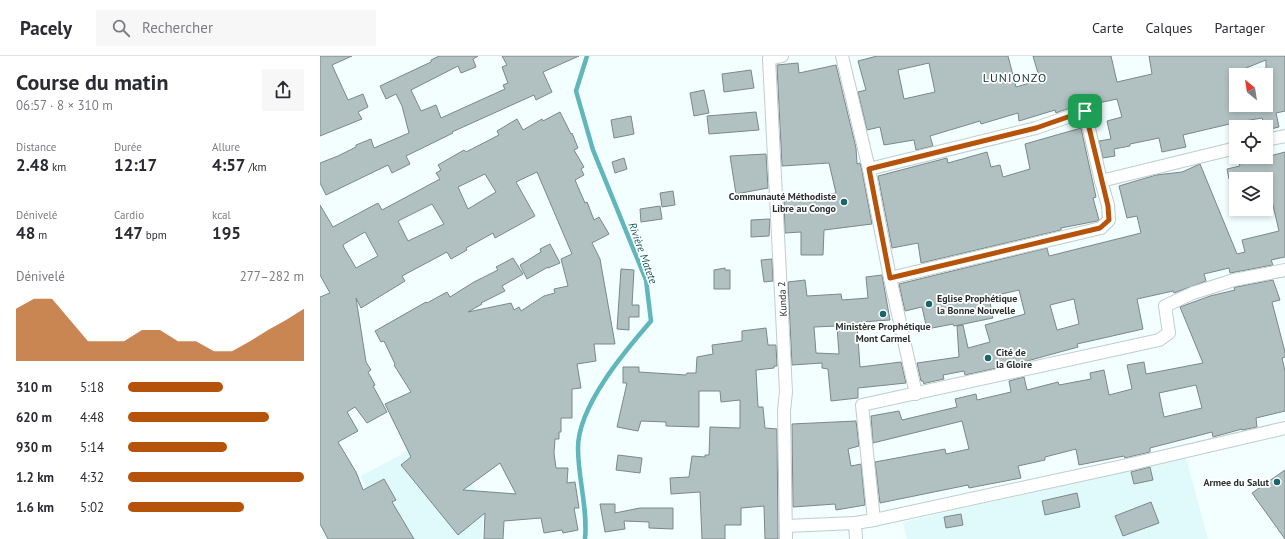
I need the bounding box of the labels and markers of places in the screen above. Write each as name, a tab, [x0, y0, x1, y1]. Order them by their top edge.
pin	[1068, 94, 1102, 128]
place label: Communauté Méthodiste Libre au Congo	[729, 190, 837, 215]
marker: Communauté Méthodiste Libre au Congo	[839, 197, 849, 207]
place label: Eglise Prophétique la Bonne Nouvelle	[937, 292, 1017, 317]
marker: Eglise Prophétique la Bonne Nouvelle	[924, 299, 934, 309]
marker: Ministère Prophétique Mont Carmel	[878, 309, 888, 319]
place label: Ministère Prophétique Mont Carmel	[836, 320, 930, 345]
place label: Cité de la Gloire	[996, 346, 1032, 371]
marker: Cité de la Gloire	[983, 353, 993, 363]
place label: Armee du Salut	[1203, 476, 1270, 489]
marker: Armee du Salut	[1272, 477, 1282, 487]

